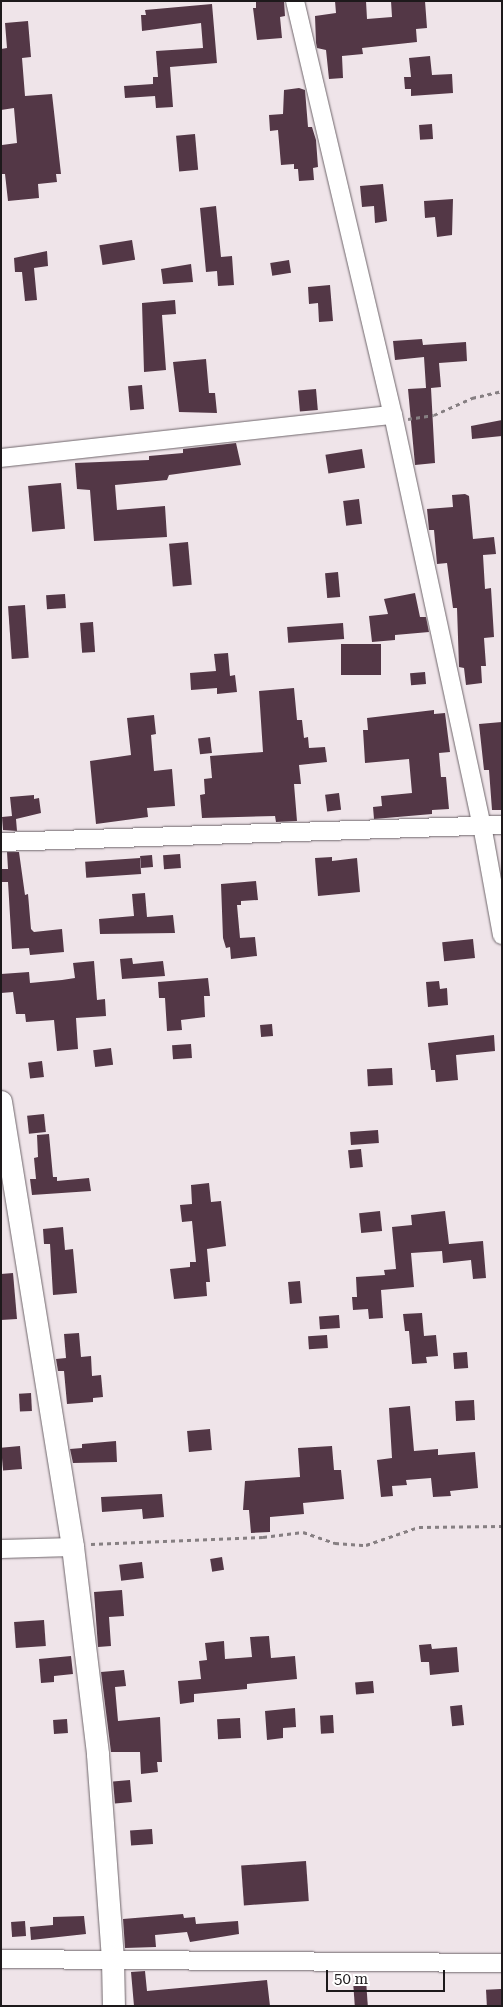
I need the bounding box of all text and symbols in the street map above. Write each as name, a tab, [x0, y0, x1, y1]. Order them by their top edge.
scale bar	[328, 1960, 447, 1992]
text: 50 m	[334, 1970, 368, 1988]

